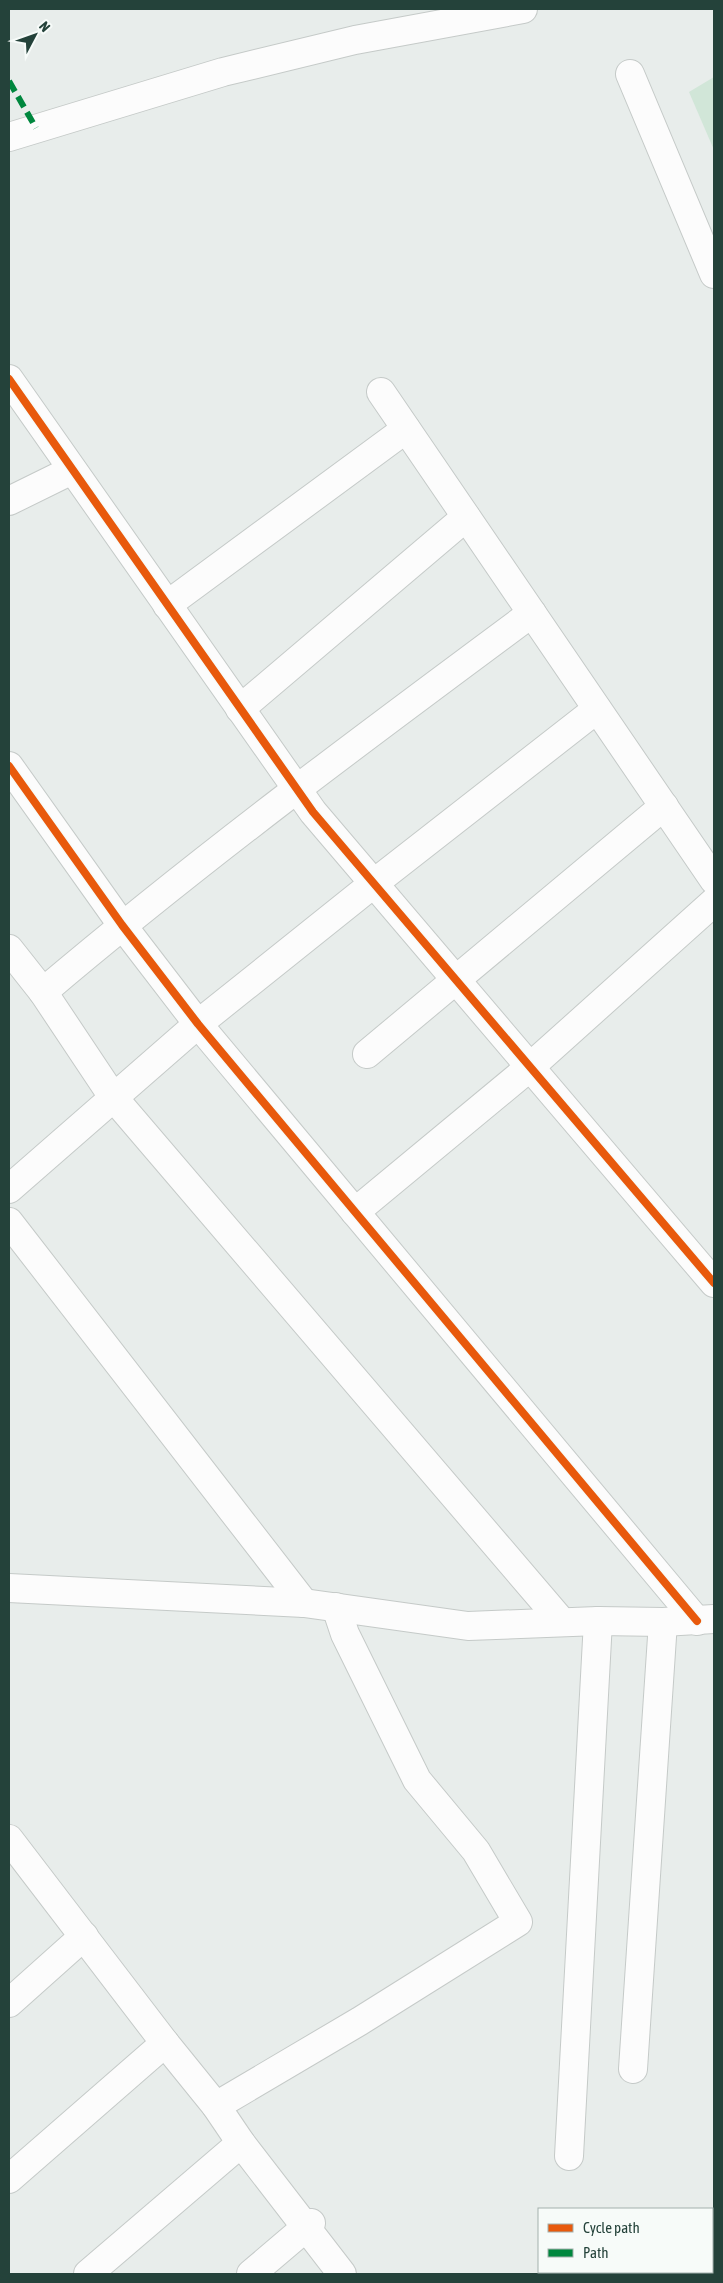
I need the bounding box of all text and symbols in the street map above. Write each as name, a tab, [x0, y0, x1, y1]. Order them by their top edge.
north arrow	[10, 10, 60, 60]
text: N	[36, 18, 54, 35]
legend	[538, 2208, 713, 2273]
text: Cycle path	[583, 2219, 640, 2236]
text: Path	[583, 2244, 609, 2261]

